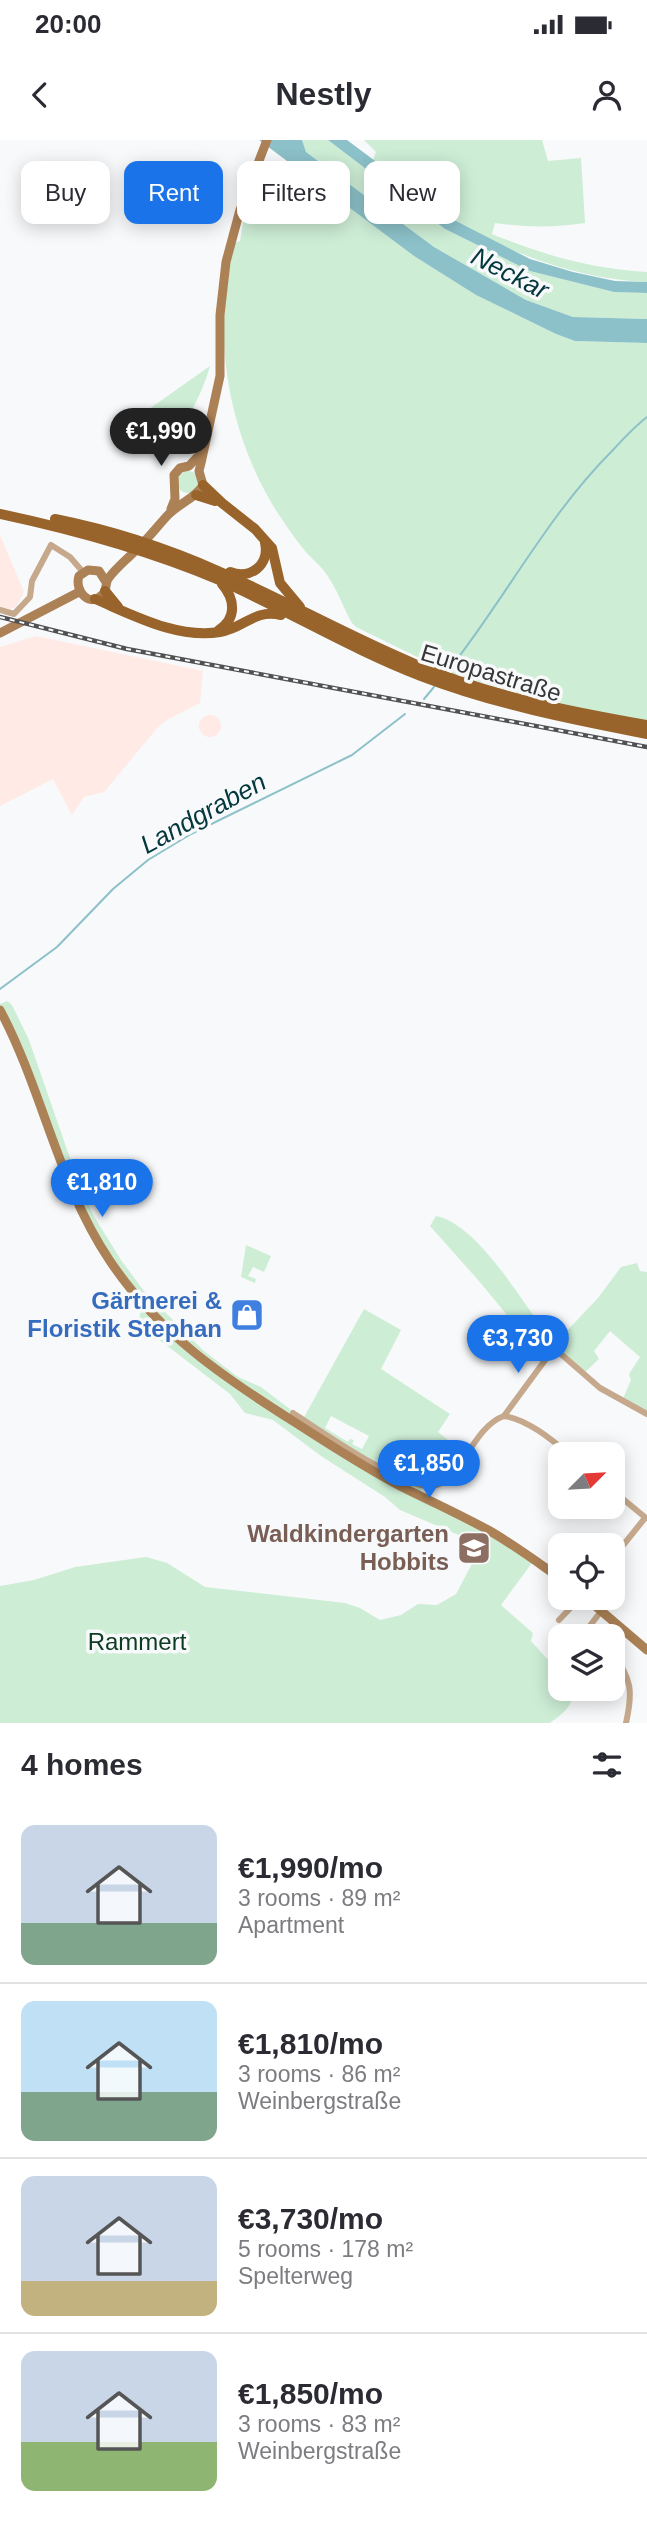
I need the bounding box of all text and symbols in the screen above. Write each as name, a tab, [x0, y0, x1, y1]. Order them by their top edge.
text: 20:00	[35, 9, 102, 39]
icon: back	[21, 76, 59, 114]
text: Nestly	[275, 76, 372, 112]
icon: person	[588, 76, 626, 114]
chip: Buy	[21, 161, 110, 224]
chip: Rent	[124, 161, 223, 224]
chip: Filters	[237, 161, 350, 224]
chip: New	[364, 161, 460, 224]
water label: Neckar	[466, 241, 555, 306]
pin: €1,990	[104, 408, 218, 468]
text: €1,990	[126, 418, 196, 444]
street label: Europastraße	[418, 638, 565, 707]
water label: Landgraben	[135, 766, 271, 860]
pin: €1,810	[45, 1160, 159, 1219]
text: €1,810	[67, 1169, 137, 1195]
place label: Gärtnerei & Floristik Stephan	[27, 1287, 222, 1342]
shop icon: Gärtnerei & Floristik Stephan	[228, 1296, 266, 1334]
pin: €3,730	[461, 1316, 575, 1375]
text: €3,730	[483, 1325, 553, 1351]
pin: €1,850	[372, 1440, 486, 1500]
north arrow	[548, 1442, 625, 1519]
map controls	[548, 1442, 625, 1701]
text: €1,850	[394, 1450, 464, 1476]
place label: Waldkindergarten Hobbits	[247, 1520, 449, 1575]
school or university icon: Waldkindergarten Hobbits	[455, 1529, 493, 1567]
button: locate	[548, 1533, 625, 1610]
button: layers	[548, 1624, 625, 1701]
park label: Rammert	[88, 1628, 187, 1655]
icon: filters	[588, 1746, 626, 1784]
text: 4 homes	[21, 1748, 143, 1781]
text: €1,990/mo	[238, 1851, 383, 1884]
icon: home	[77, 1853, 161, 1937]
text: 3 rooms · 89 m²	[238, 1885, 400, 1911]
text: Apartment	[238, 1912, 344, 1938]
text: €1,810/mo	[238, 2027, 383, 2060]
icon: home	[77, 2029, 161, 2113]
text: 3 rooms · 86 m²	[238, 2061, 400, 2087]
text: Weinbergstraße	[238, 2088, 401, 2114]
text: €3,730/mo	[238, 2202, 383, 2235]
icon: home	[77, 2204, 161, 2288]
text: 5 rooms · 178 m²	[238, 2236, 413, 2262]
text: Spelterweg	[238, 2263, 353, 2289]
text: €1,850/mo	[238, 2377, 383, 2410]
icon: home	[77, 2379, 161, 2463]
text: 3 rooms · 83 m²	[238, 2411, 400, 2437]
text: Weinbergstraße	[238, 2438, 401, 2464]

